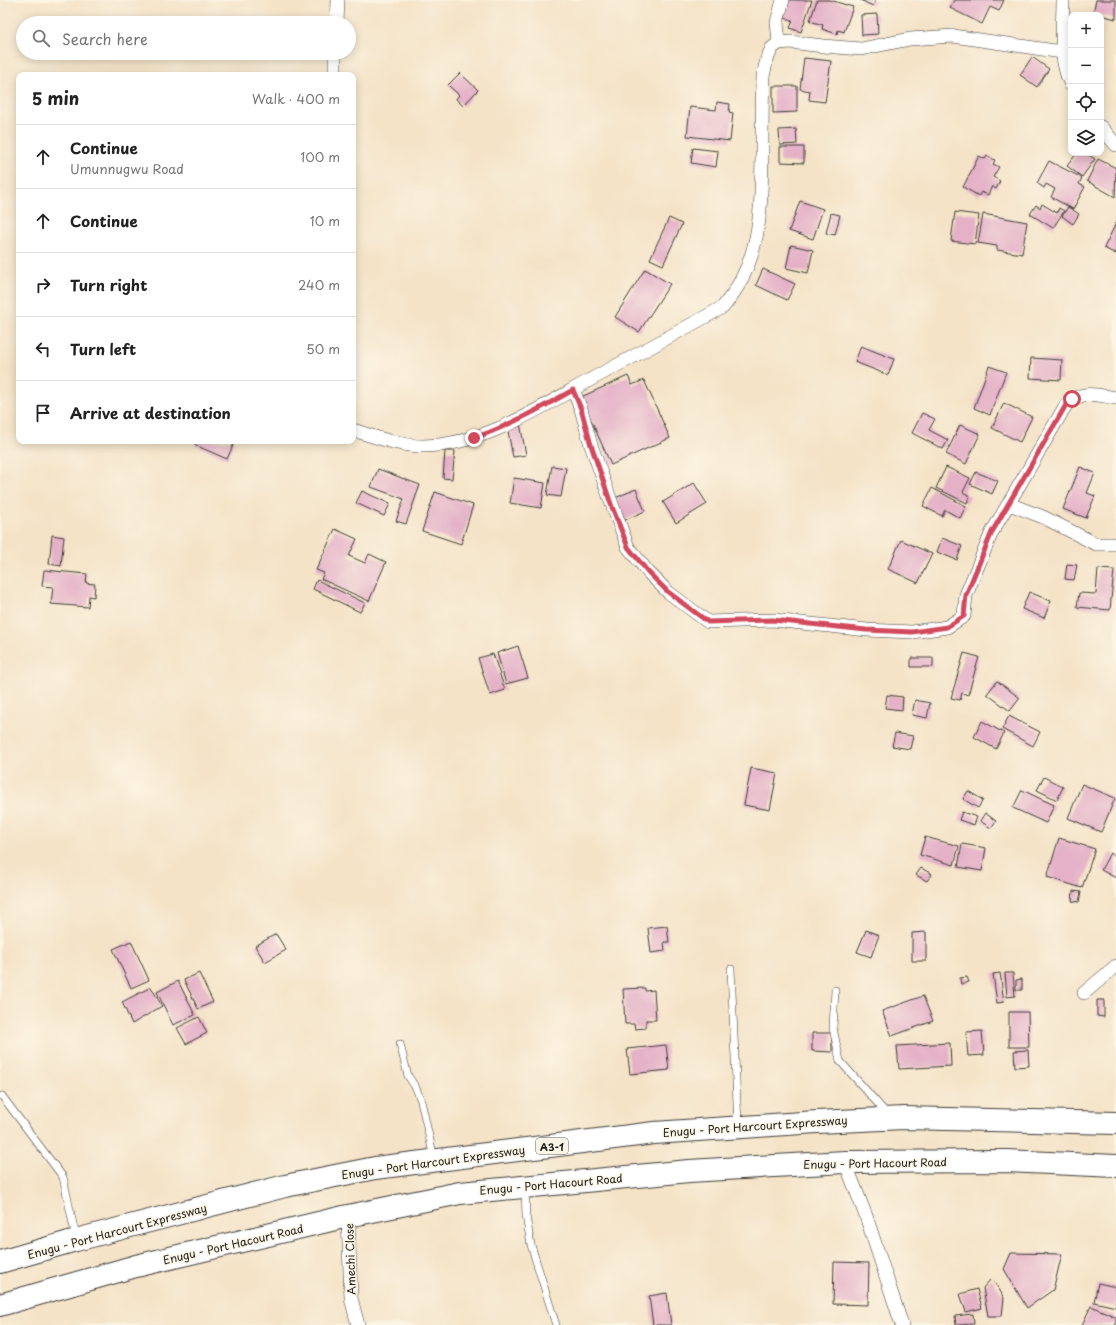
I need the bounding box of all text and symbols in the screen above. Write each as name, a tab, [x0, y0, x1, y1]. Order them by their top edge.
map controls	[1068, 12, 1104, 156]
button: +	[1068, 12, 1104, 48]
search box	[16, 16, 356, 60]
icon: search	[30, 27, 52, 49]
text: Search here	[62, 27, 148, 50]
button: −	[1068, 48, 1104, 84]
button: locate	[1068, 84, 1104, 120]
text: 5 min	[32, 85, 79, 111]
text: Walk · 400 m	[252, 89, 340, 108]
button: layers	[1068, 120, 1104, 156]
text: Continue	[70, 136, 138, 159]
icon: ahead	[32, 146, 54, 168]
text: 100 m	[300, 147, 340, 166]
text: Umunnugwu Road	[70, 159, 184, 178]
text: Continue	[70, 209, 138, 232]
icon: ahead	[32, 210, 54, 232]
text: 10 m	[310, 211, 340, 230]
text: Turn right	[70, 273, 147, 296]
icon: right	[32, 274, 54, 296]
text: 240 m	[298, 275, 340, 294]
text: Turn left	[70, 337, 136, 360]
icon: left	[32, 338, 54, 360]
text: 50 m	[306, 339, 340, 358]
route start	[1063, 390, 1081, 408]
text: Arrive at destination	[70, 401, 231, 424]
icon: arrive	[32, 402, 54, 424]
route end	[465, 429, 483, 447]
street label: Enugu - Port Harcourt Expressway	[662, 1111, 848, 1141]
road number: A3-1	[536, 1138, 568, 1154]
street label: Enugu - Port Harcourt Expressway	[340, 1141, 526, 1183]
street label: Enugu - Port Hacourt Road	[803, 1153, 947, 1173]
street label: Enugu - Port Hacourt Road	[479, 1169, 623, 1199]
street label: Enugu - Port Harcourt Expressway	[25, 1199, 209, 1263]
street label: Enugu - Port Hacourt Road	[161, 1220, 305, 1268]
street label: Amechi Close	[340, 1223, 360, 1295]

